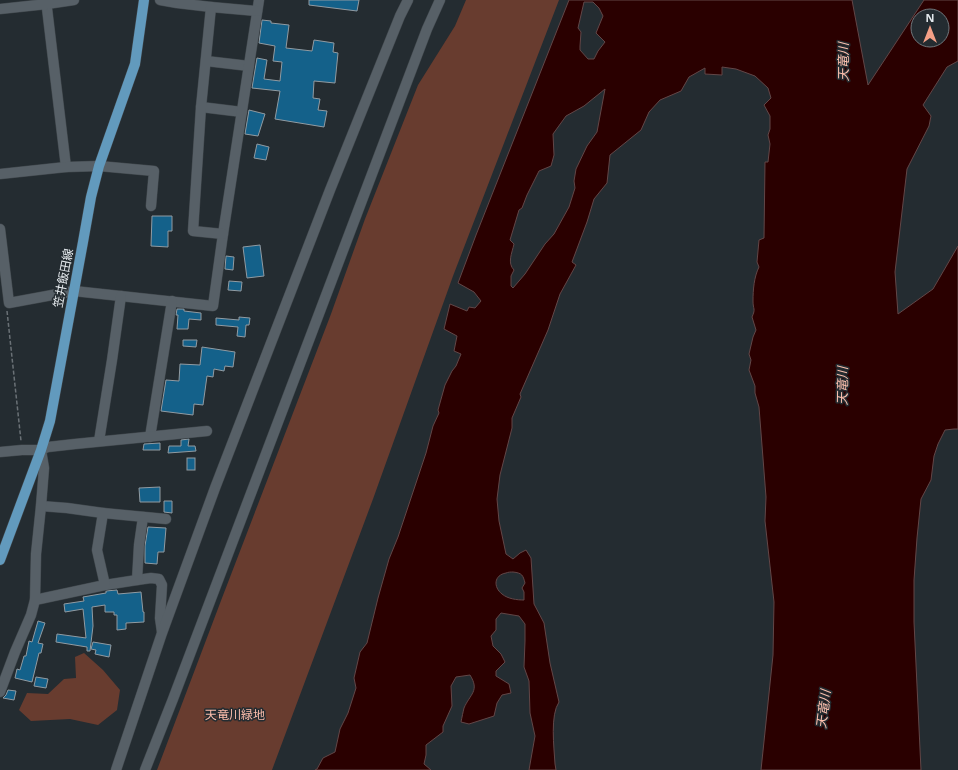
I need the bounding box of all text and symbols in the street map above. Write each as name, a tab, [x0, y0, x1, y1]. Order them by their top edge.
north arrow	[910, 8, 950, 48]
text: N	[926, 10, 934, 25]
water label: 天竜川	[834, 41, 852, 82]
street label: 笠井飯田線	[49, 247, 77, 309]
water label: 天竜川	[833, 364, 851, 406]
water label: 天竜川	[812, 687, 835, 729]
park label: 天竜川緑地	[205, 706, 265, 723]

